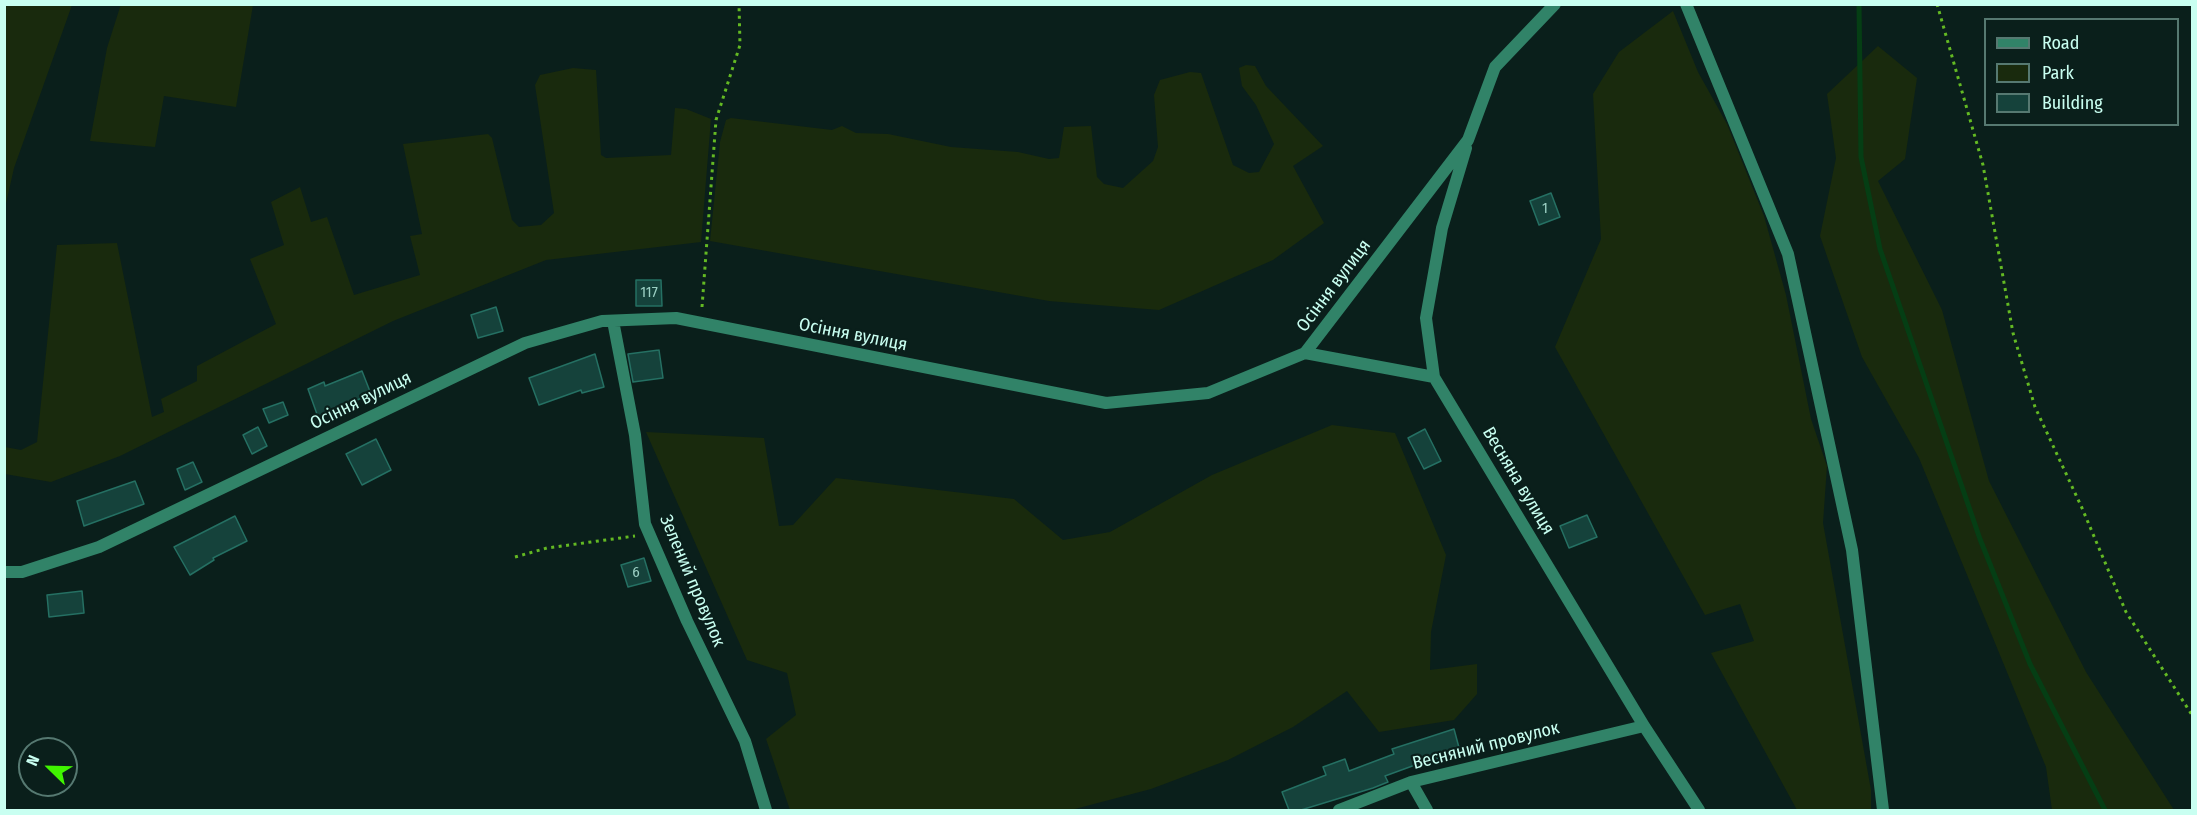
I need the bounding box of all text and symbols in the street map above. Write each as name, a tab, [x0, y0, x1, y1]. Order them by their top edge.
legend	[1984, 18, 2179, 126]
text: Road	[2042, 32, 2079, 54]
text: Park	[2042, 62, 2074, 84]
text: Building	[2042, 92, 2103, 114]
house number: 1	[1542, 200, 1548, 218]
street label: Осіння вулиця	[1292, 236, 1376, 336]
house number: 117	[640, 284, 658, 302]
street label: Осіння вулиця	[797, 314, 909, 356]
street label: Осіння вулиця	[307, 367, 415, 435]
street label: Весняна вулиця	[1477, 423, 1559, 539]
street label: Зелений провулок	[655, 512, 729, 650]
house number: 6	[632, 564, 640, 582]
street label: Весняний провулок	[1410, 717, 1562, 775]
north arrow	[18, 737, 78, 797]
text: N	[22, 752, 43, 769]

